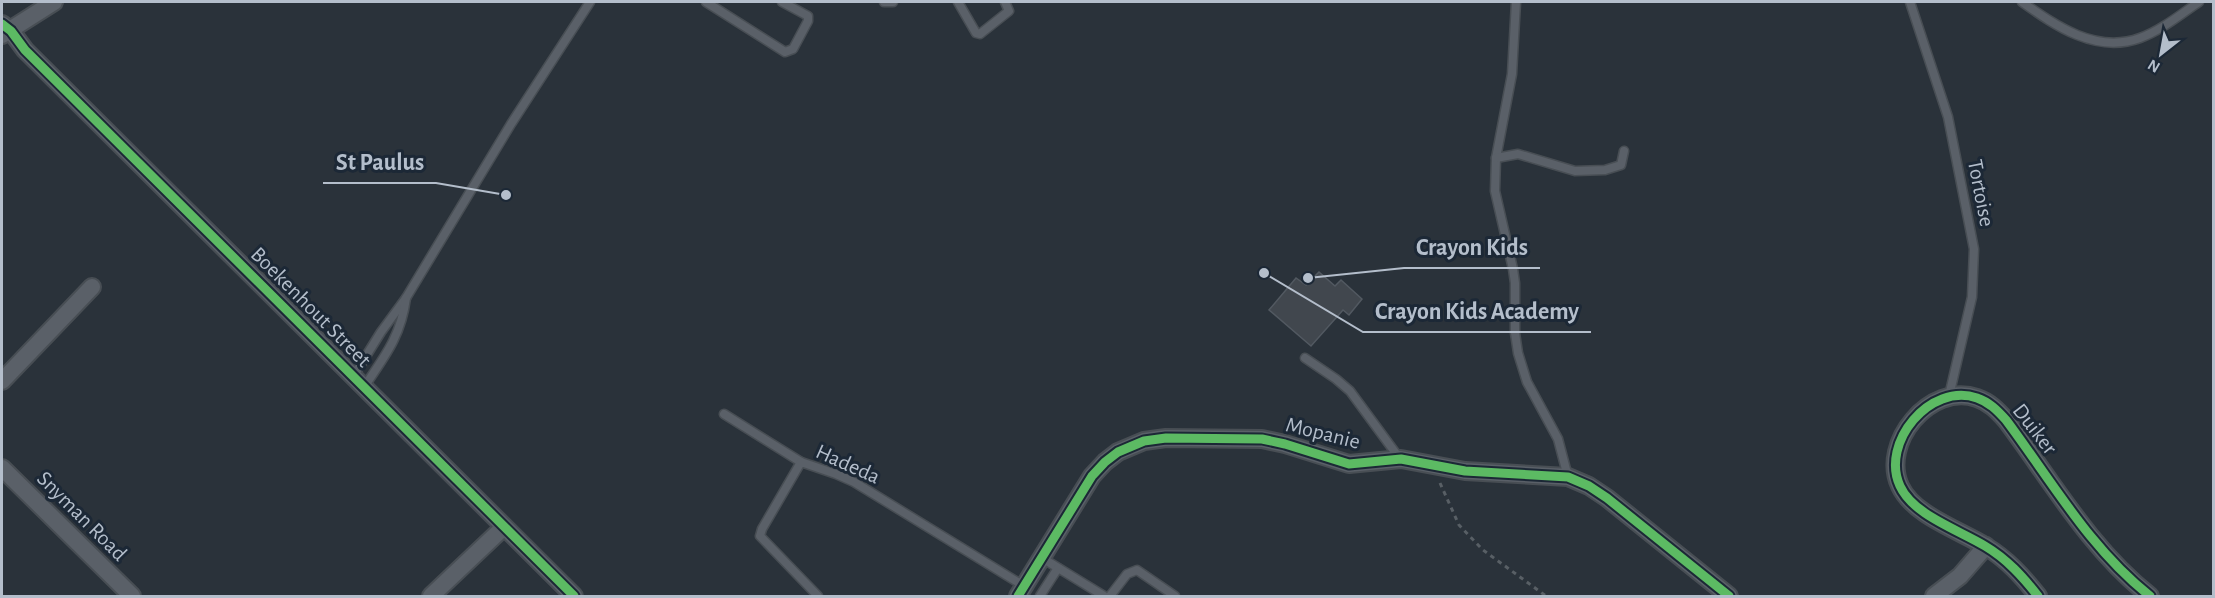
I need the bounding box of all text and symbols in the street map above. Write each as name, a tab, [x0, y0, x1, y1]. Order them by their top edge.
north arrow	[2131, 24, 2191, 84]
text: N	[2145, 56, 2163, 76]
callout: St Paulus	[323, 141, 436, 183]
text: St Paulus	[336, 151, 424, 175]
street label: Tortoise	[1964, 157, 1998, 229]
callout: Crayon Kids	[1404, 226, 1540, 268]
text: Crayon Kids	[1416, 236, 1528, 260]
street label: Boekenhout Street	[247, 243, 375, 371]
callout: Crayon Kids Academy	[1363, 290, 1591, 332]
text: Crayon Kids Academy	[1375, 300, 1579, 324]
street label: Duiker	[2009, 399, 2061, 459]
street label: Mopanie	[1284, 413, 1362, 453]
street label: Hadeda	[813, 440, 883, 488]
street label: Snyman Road	[33, 467, 131, 565]

